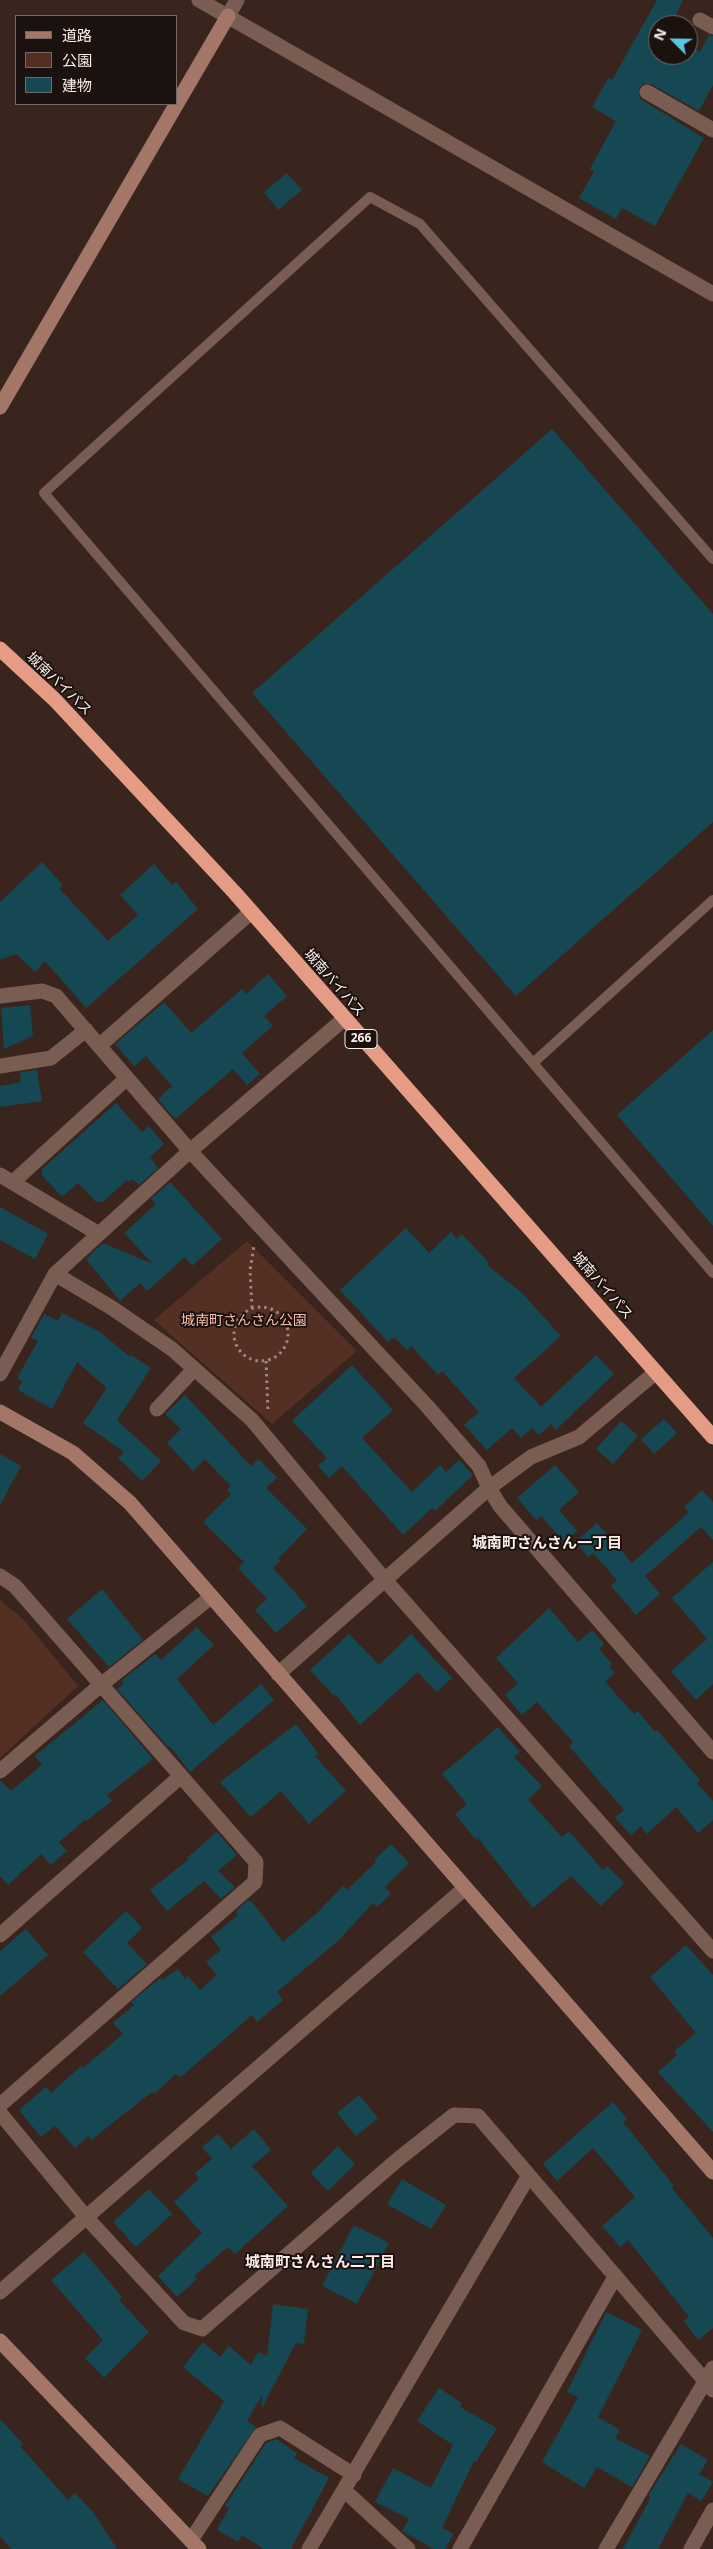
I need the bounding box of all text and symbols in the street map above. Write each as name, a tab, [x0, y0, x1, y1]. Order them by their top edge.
legend	[15, 15, 178, 105]
north arrow	[648, 15, 698, 65]
text: 道路	[62, 25, 92, 45]
text: N	[649, 25, 671, 43]
text: 公園	[62, 50, 92, 70]
text: 建物	[62, 75, 92, 95]
street label: 城南バイパス	[23, 649, 95, 719]
street label: 城南バイパス	[300, 946, 368, 1020]
road number: 266	[345, 1030, 377, 1048]
street label: 城南バイパス	[568, 1249, 636, 1323]
park label: 城南町さんさん公園	[181, 1313, 307, 1329]
district label: 城南町さんさん一丁目	[472, 1535, 622, 1553]
district label: 城南町さんさん二丁目	[245, 2254, 395, 2272]

